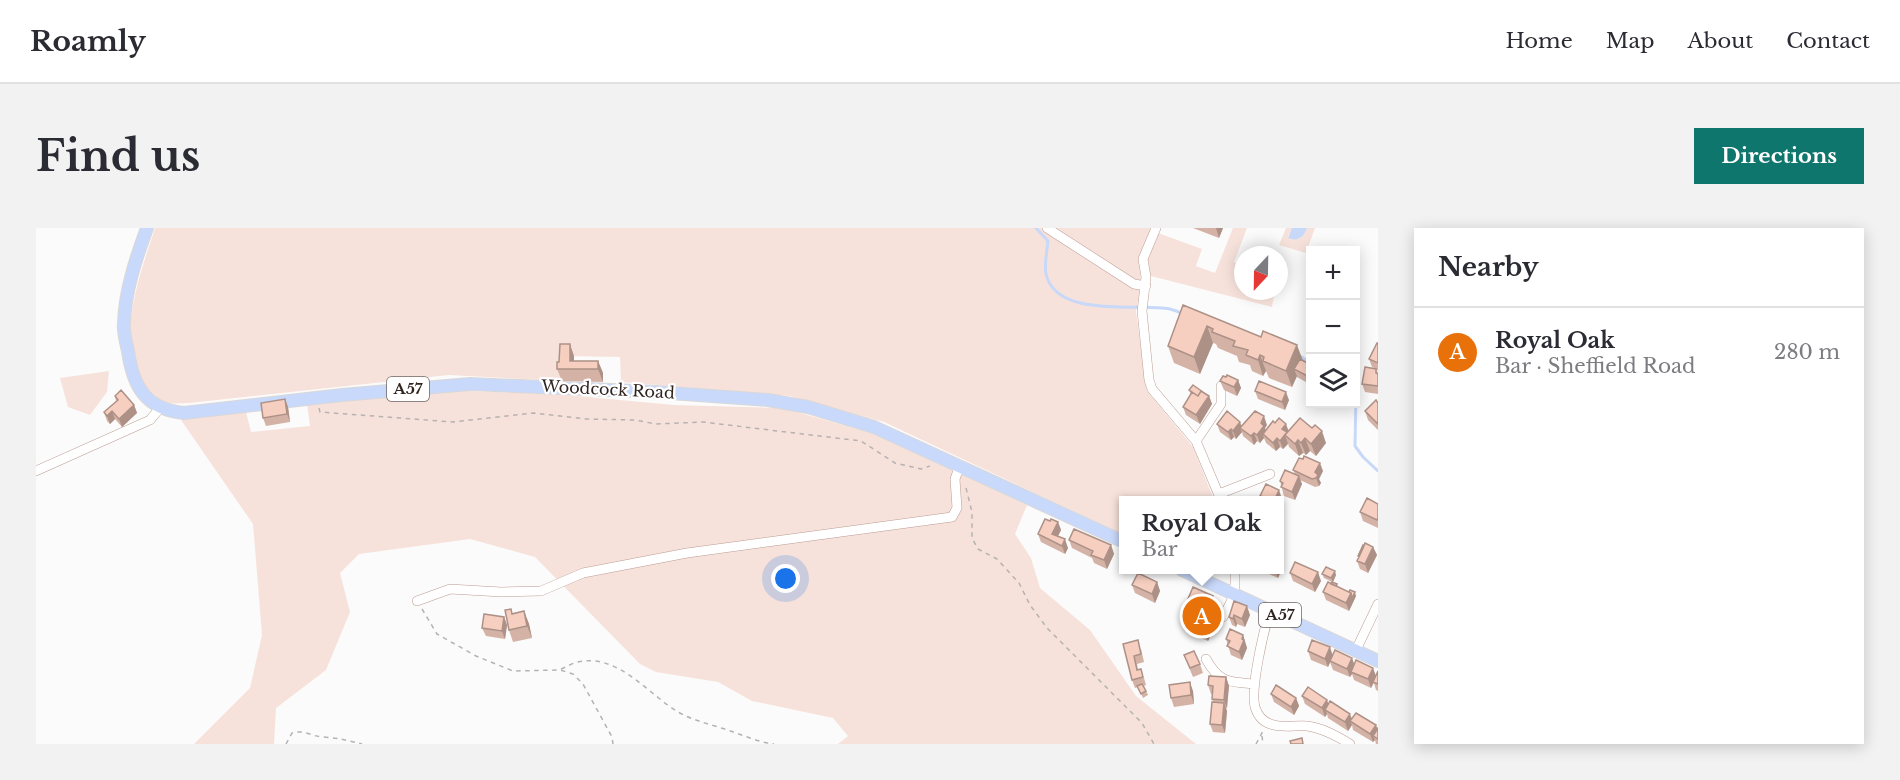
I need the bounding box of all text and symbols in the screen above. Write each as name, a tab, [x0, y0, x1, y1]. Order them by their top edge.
text: Roamly	[30, 24, 146, 59]
text: Home	[1506, 28, 1573, 54]
text: Map	[1606, 28, 1654, 54]
text: About	[1687, 28, 1753, 54]
text: Contact	[1786, 28, 1870, 54]
button: Directions	[1694, 128, 1864, 184]
text: Find us	[36, 130, 200, 182]
north arrow	[1234, 246, 1288, 300]
map controls	[1306, 246, 1360, 408]
button: +	[1306, 246, 1360, 300]
text: Nearby	[1438, 251, 1539, 283]
button: −	[1306, 300, 1360, 354]
text: Royal Oak	[1495, 327, 1615, 354]
text: A	[1449, 340, 1466, 364]
text: 280 m	[1774, 340, 1840, 364]
button: layers	[1306, 354, 1360, 408]
text: Bar · Sheffield Road	[1495, 354, 1696, 378]
street label: Woodcock Road	[540, 375, 675, 402]
road number: A57	[387, 377, 429, 401]
popup	[1119, 496, 1284, 574]
text: Royal Oak	[1142, 510, 1261, 537]
text: Bar	[1142, 537, 1178, 561]
your location	[771, 564, 800, 593]
pin: A	[1182, 594, 1222, 638]
road number: A57	[1259, 603, 1301, 627]

